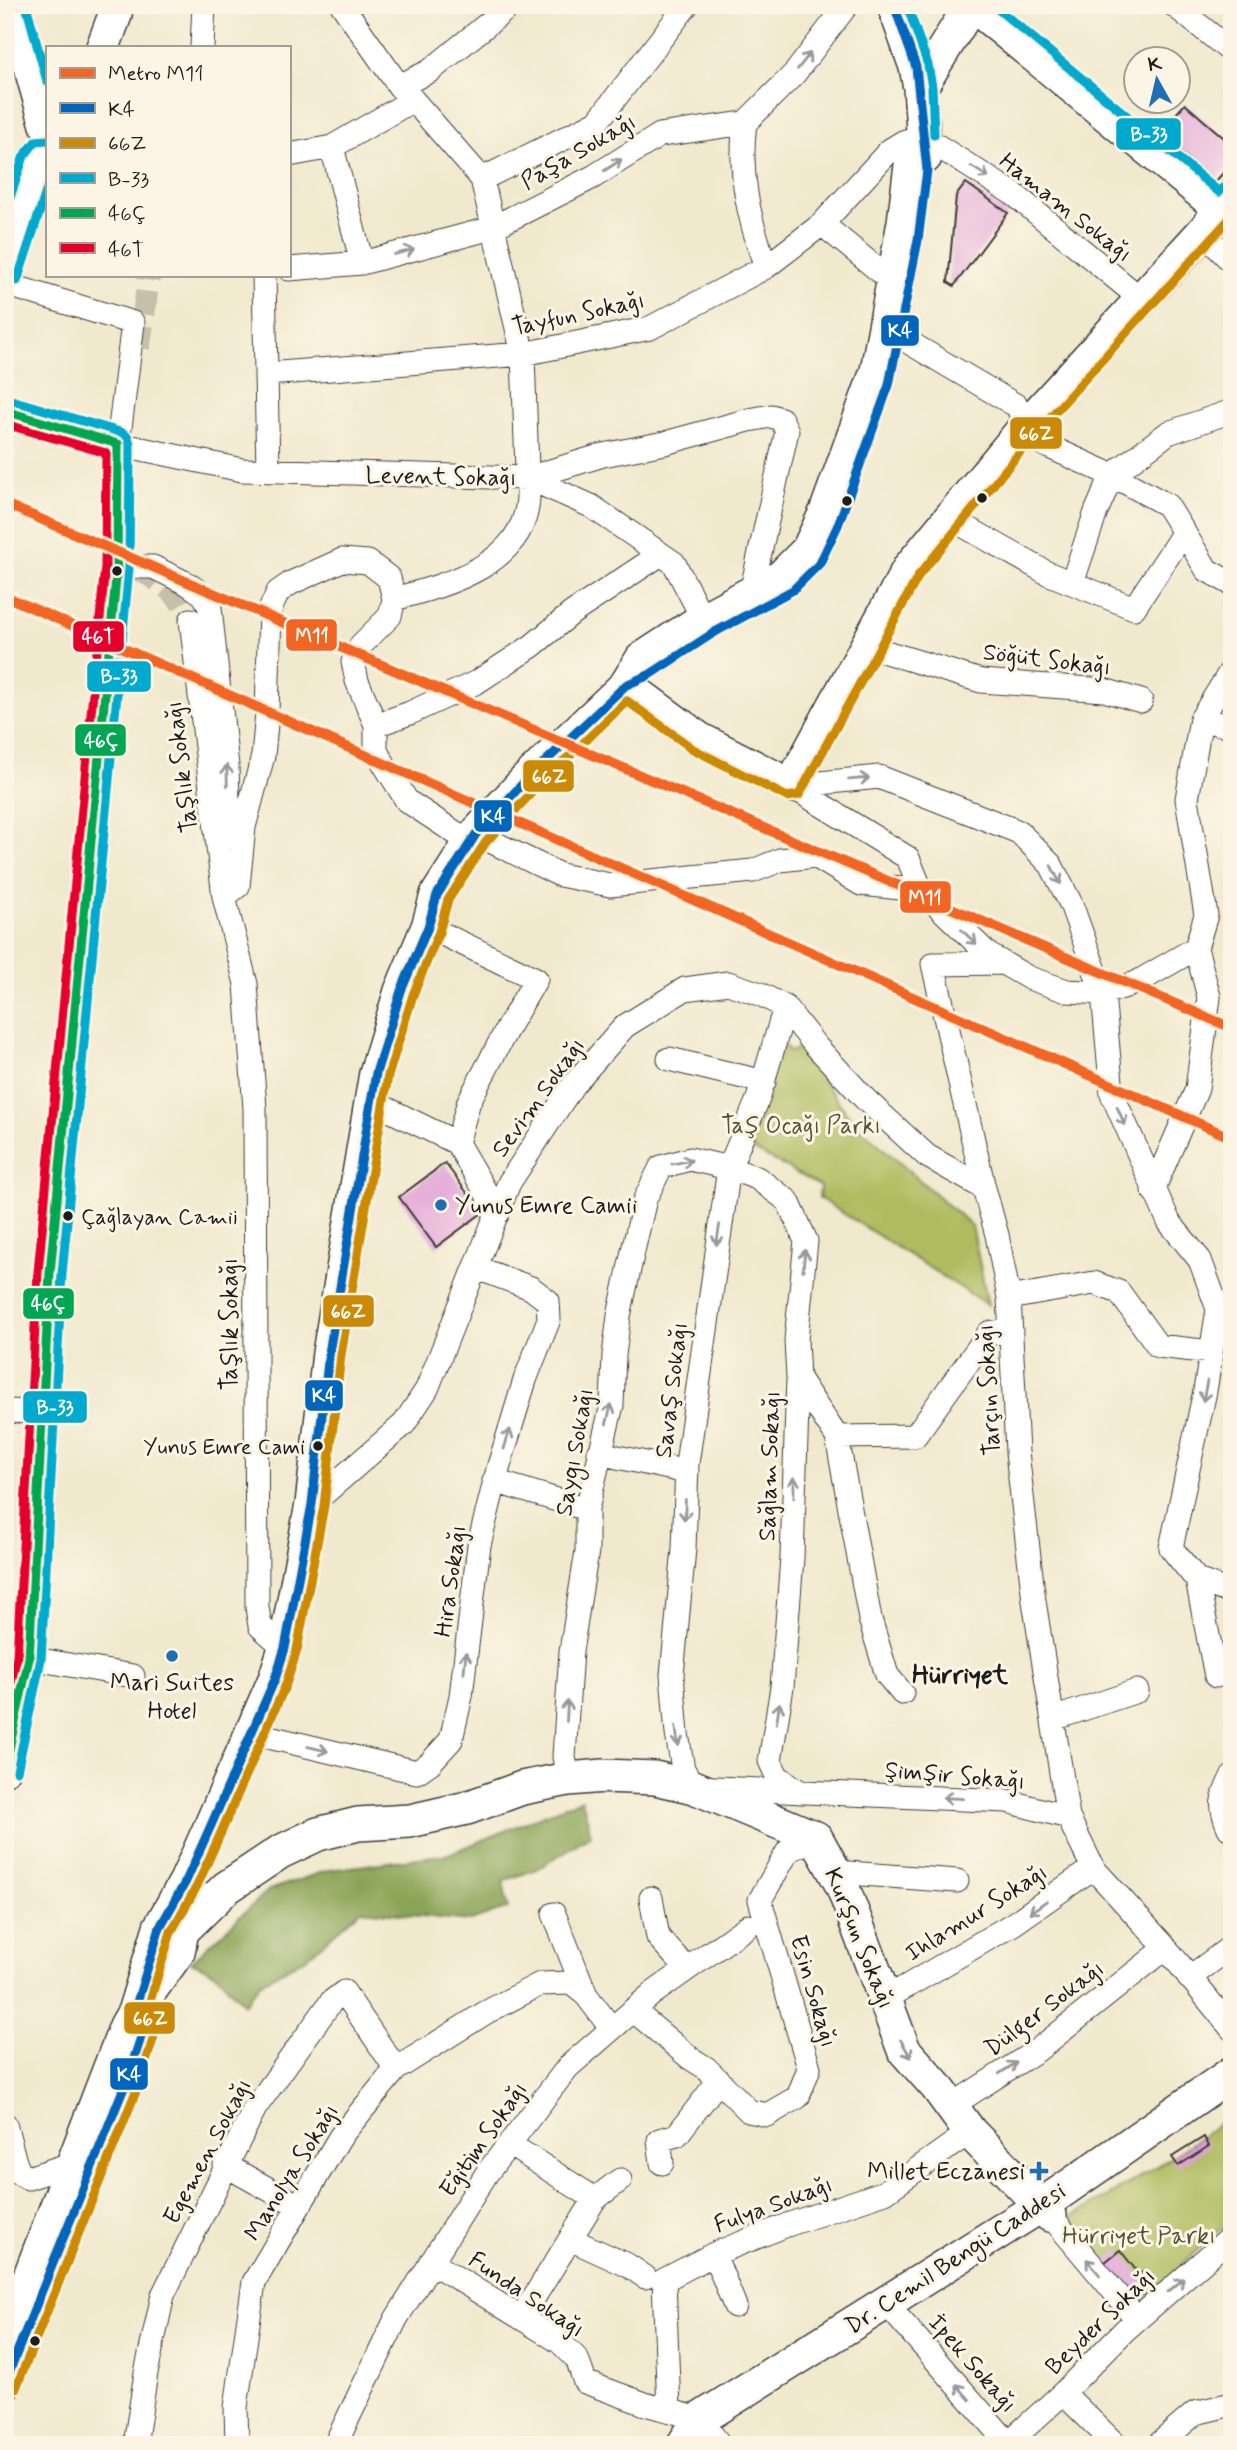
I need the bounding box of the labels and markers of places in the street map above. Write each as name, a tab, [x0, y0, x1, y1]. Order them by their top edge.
unlabelled marker	[975, 491, 989, 505]
unlabelled marker	[840, 494, 854, 508]
unlabelled marker	[110, 564, 124, 578]
place label: Yunus Emre Camii	[455, 1191, 637, 1222]
marker: Yunus Emre Camii	[433, 1197, 449, 1213]
place label: Çağlayan Camii	[81, 1204, 238, 1233]
marker: Çağlayan Camii	[61, 1209, 75, 1223]
place label: Yunus Emre Cami	[143, 1434, 305, 1462]
marker: Yunus Emre Cami	[311, 1439, 325, 1453]
marker: Mari Suites Hotel	[164, 1648, 180, 1664]
place label: Mari Suites Hotel	[110, 1668, 234, 1727]
place label: Millet Eczanesi	[867, 2157, 1025, 2188]
marker: Millet Eczanesi	[1031, 2163, 1047, 2179]
unlabelled marker	[28, 2334, 42, 2348]

